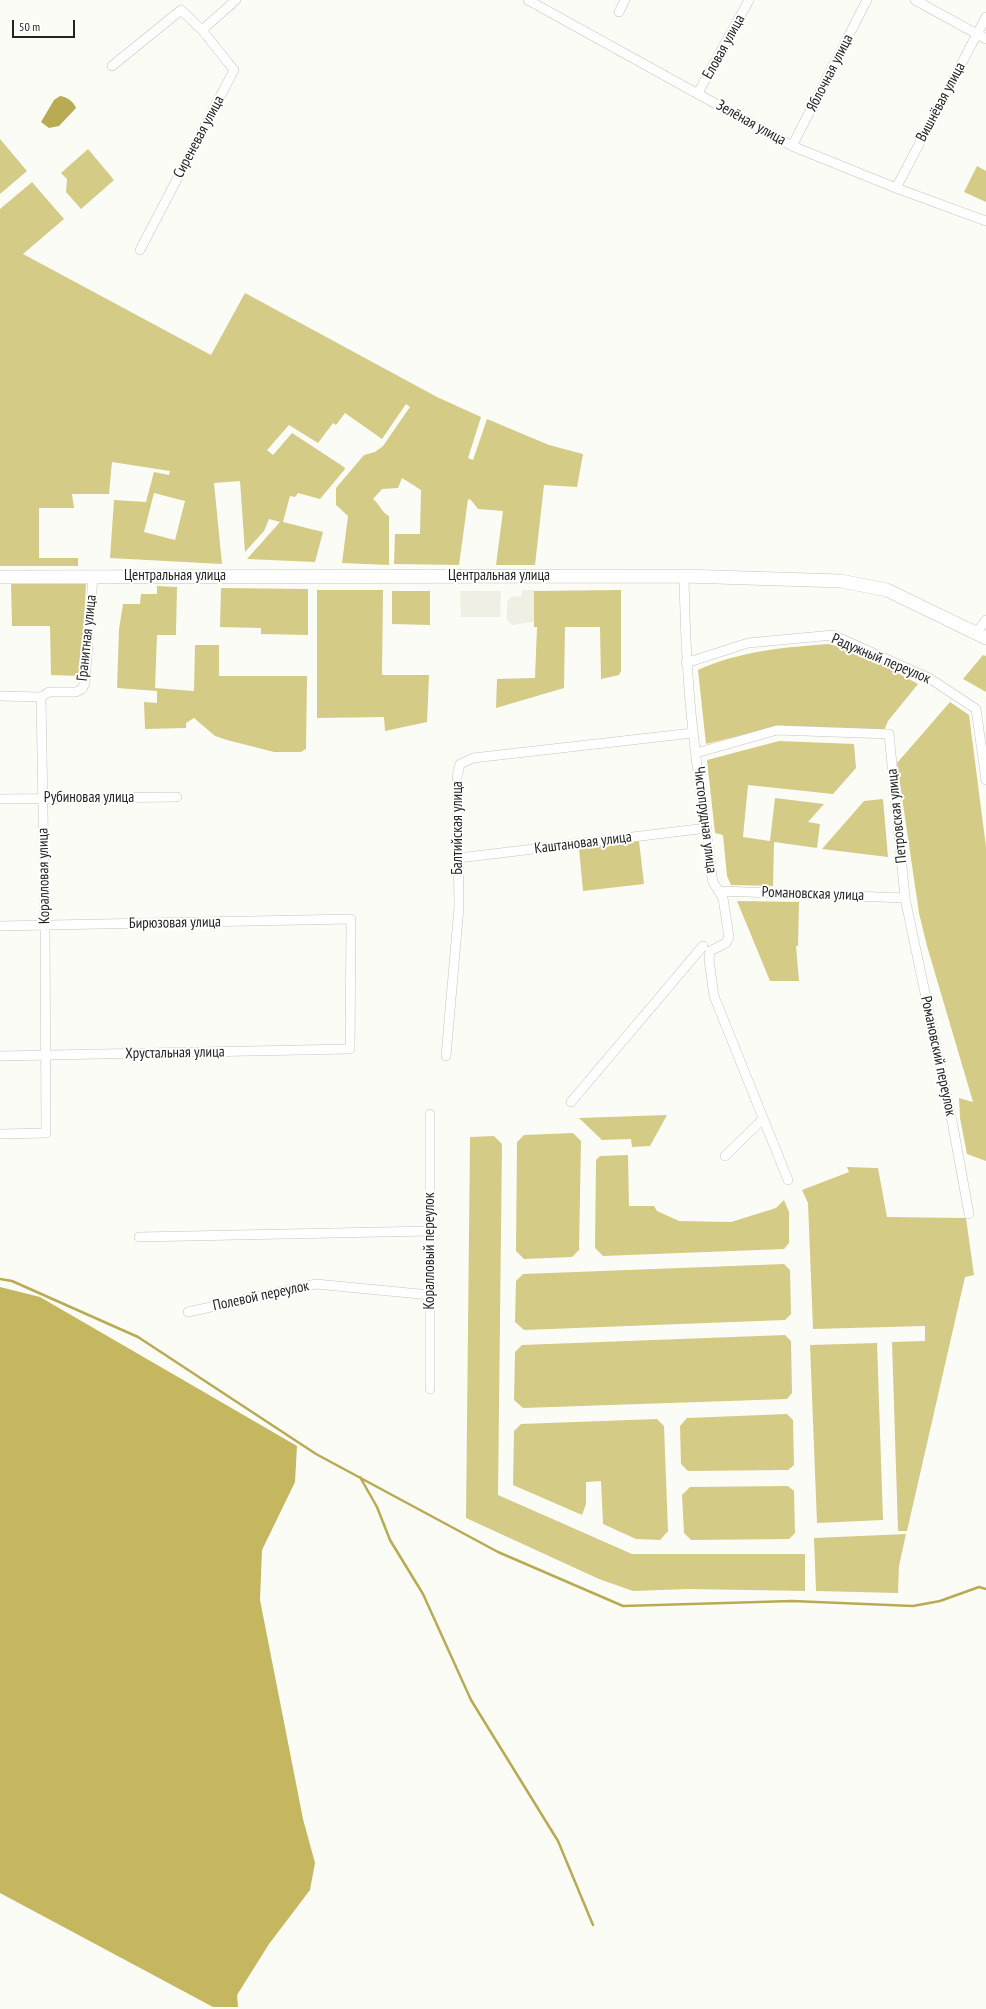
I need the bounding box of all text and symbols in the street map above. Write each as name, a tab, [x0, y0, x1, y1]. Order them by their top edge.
scale bar	[14, 12, 77, 38]
street label: Еловая улица	[699, 12, 749, 82]
text: 50 m	[19, 19, 40, 34]
street label: Яблочная улица	[803, 31, 857, 115]
street label: Вишнёвая улица	[913, 59, 969, 145]
street label: Сиреневая улица	[170, 93, 228, 181]
street label: Зелёная улица	[713, 96, 789, 150]
street label: Центральная улица	[124, 567, 226, 585]
street label: Центральная улица	[448, 567, 550, 585]
street label: Гранитная улица	[74, 594, 100, 682]
street label: Радужный переулок	[829, 630, 933, 688]
street label: Чистопрудная улица	[690, 766, 720, 874]
street label: Петровская улица	[883, 768, 911, 864]
street label: Балтийская улица	[449, 781, 467, 875]
street label: Рубиновая улица	[44, 789, 134, 807]
street label: Коралловая улица	[34, 828, 54, 924]
street label: Каштановая улица	[533, 828, 633, 858]
street label: Романовская улица	[761, 883, 865, 905]
street label: Бирюзовая улица	[129, 913, 221, 933]
street label: Романовский переулок	[916, 994, 960, 1118]
street label: Хрустальная улица	[125, 1043, 225, 1063]
street label: Коралловый переулок	[421, 1192, 439, 1310]
street label: Полевой переулок	[211, 1277, 311, 1315]

